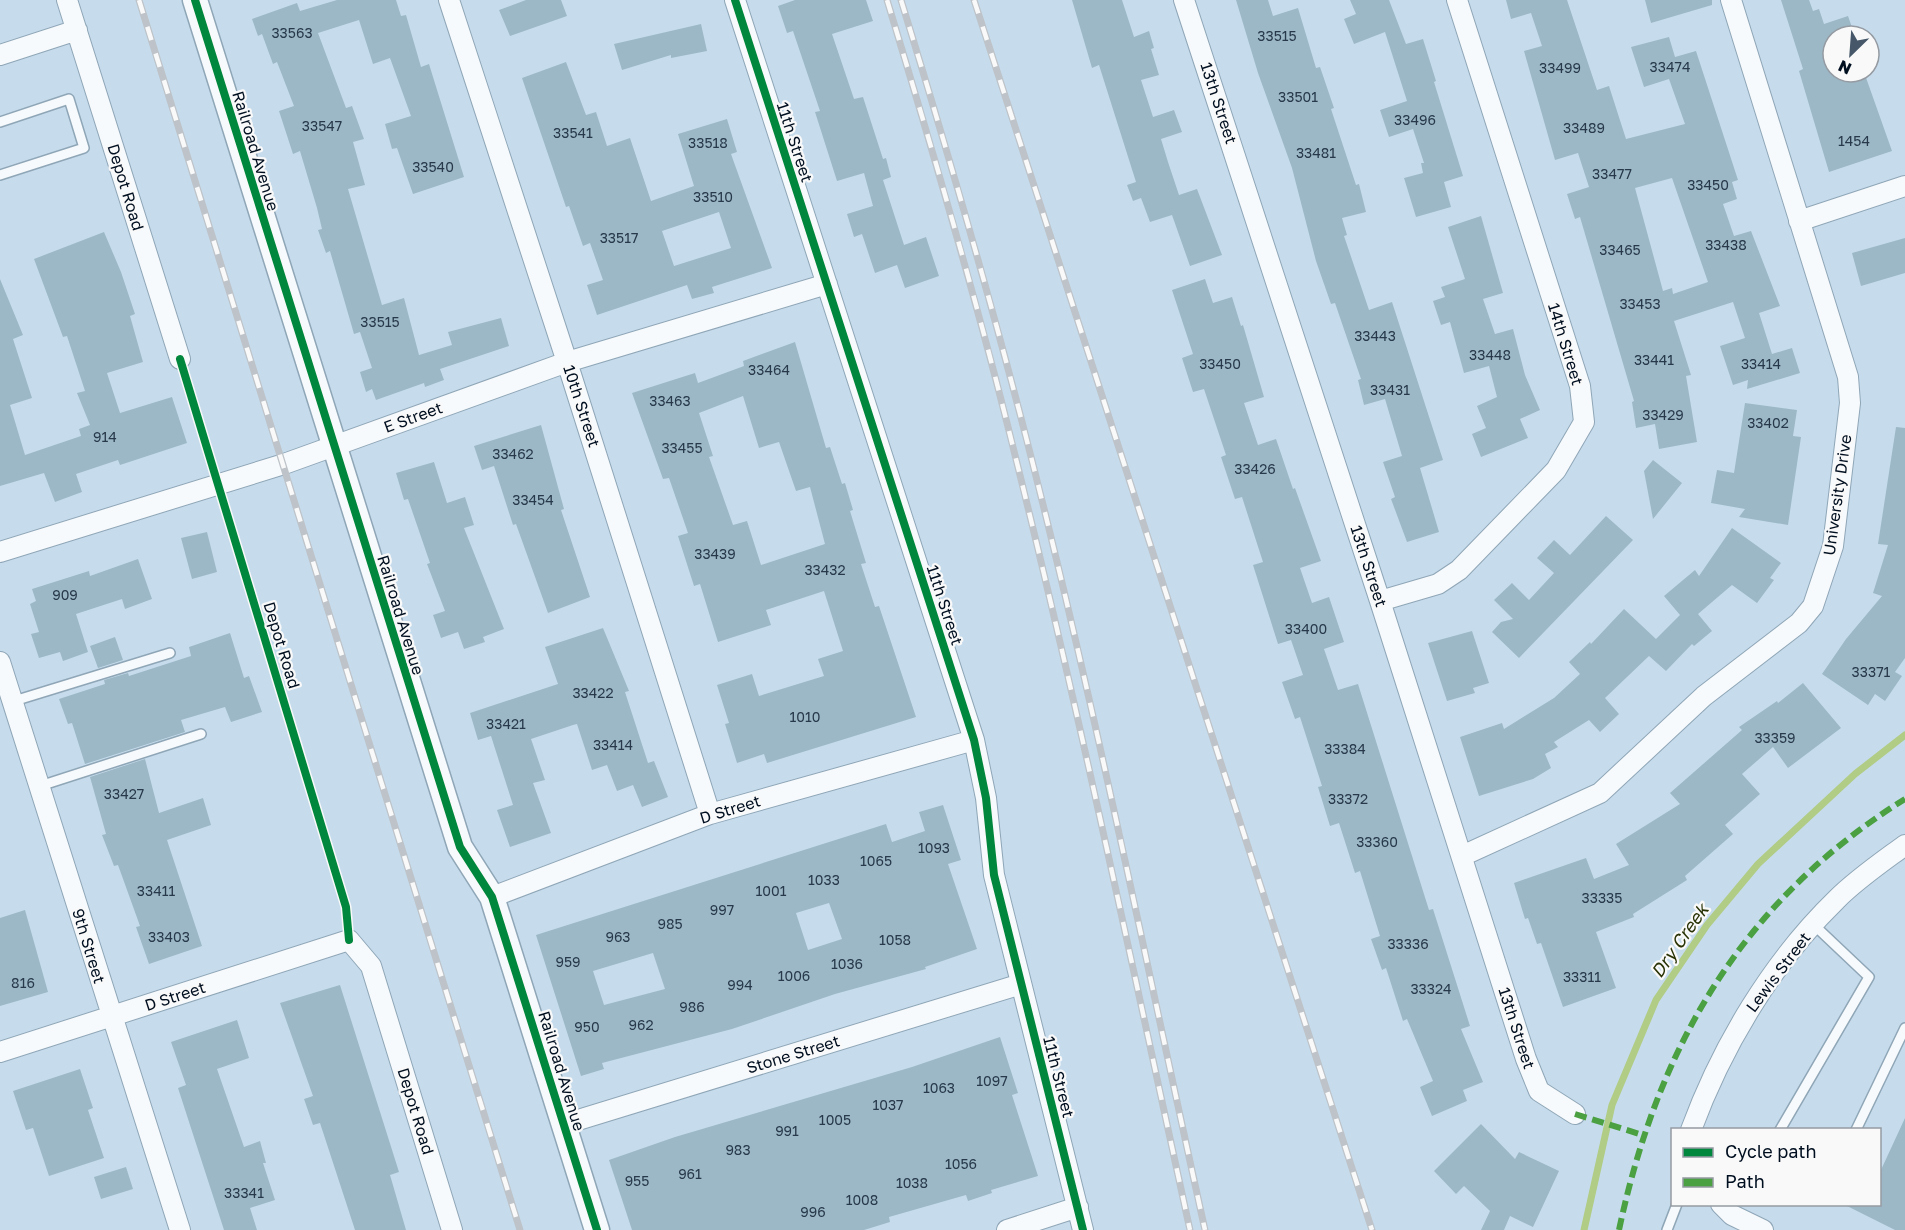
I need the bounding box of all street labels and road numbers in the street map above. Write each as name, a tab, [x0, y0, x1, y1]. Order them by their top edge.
street label: 13th Street	[1196, 60, 1242, 146]
street label: Railroad Avenue	[228, 89, 284, 213]
street label: 11th Street	[773, 99, 817, 185]
street label: Depot Road	[103, 141, 149, 233]
street label: 14th Street	[1544, 300, 1588, 388]
street label: 10th Street	[559, 362, 605, 450]
street label: E Street	[381, 397, 445, 437]
street label: University Drive	[1819, 433, 1855, 557]
street label: 13th Street	[1346, 523, 1392, 609]
street label: Railroad Avenue	[373, 553, 429, 677]
street label: 11th Street	[923, 562, 967, 648]
street label: Depot Road	[259, 599, 305, 691]
street label: D Street	[697, 790, 763, 828]
street label: 9th Street	[68, 906, 110, 986]
street label: Lewis Street	[1741, 928, 1815, 1016]
street label: D Street	[142, 977, 208, 1015]
street label: 13th Street	[1494, 985, 1540, 1071]
street label: Railroad Avenue	[534, 1009, 590, 1133]
street label: Stone Street	[744, 1030, 842, 1078]
street label: 11th Street	[1039, 1034, 1079, 1120]
street label: Depot Road	[393, 1065, 439, 1157]

